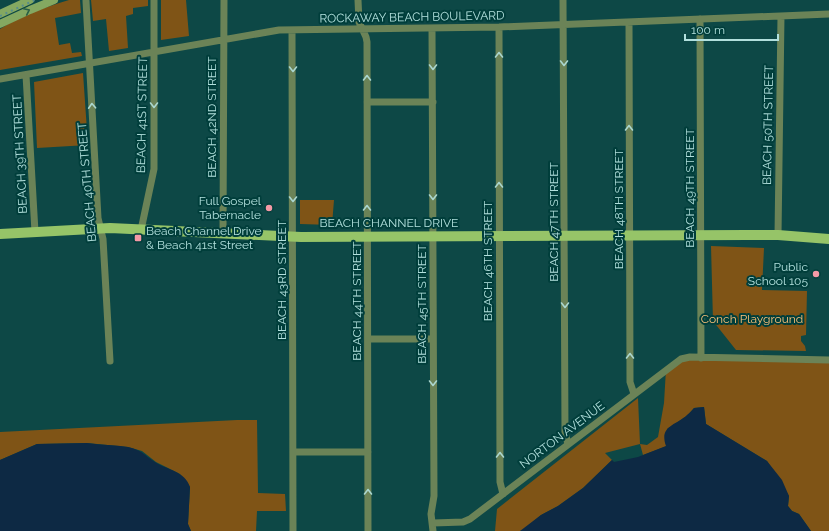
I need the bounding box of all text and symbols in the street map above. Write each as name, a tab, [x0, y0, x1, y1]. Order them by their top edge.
one-way arrow	[22, 8, 30, 16]
street label: ROCKAWAY BEACH BOULEVARD	[319, 8, 505, 26]
scale bar	[685, 16, 778, 42]
text: 100 m	[691, 23, 725, 37]
one-way arrow	[495, 52, 503, 58]
street label: BEACH 41ST STREET	[134, 56, 150, 173]
street label: BEACH 42ND STREET	[205, 56, 219, 178]
one-way arrow	[560, 60, 568, 66]
one-way arrow	[429, 64, 437, 70]
street label: BEACH 50TH STREET	[760, 64, 776, 185]
one-way arrow	[288, 66, 297, 72]
one-way arrow	[363, 75, 371, 81]
street label: BEACH 39TH STREET	[10, 93, 30, 214]
one-way arrow	[150, 102, 158, 108]
one-way arrow	[88, 103, 96, 109]
street label: BEACH 40TH STREET	[75, 121, 99, 242]
one-way arrow	[625, 125, 633, 131]
street label: BEACH 49TH STREET	[683, 128, 697, 248]
street label: BEACH 48TH STREET	[612, 148, 626, 269]
street label: BEACH 47TH STREET	[547, 162, 561, 282]
one-way arrow	[495, 182, 503, 188]
place label: Full Gospel Tabernacle	[199, 194, 262, 222]
one-way arrow	[429, 194, 437, 200]
one-way arrow	[289, 196, 297, 202]
street label: BEACH 46TH STREET	[481, 200, 495, 321]
marker: Full Gospel Tabernacle	[264, 203, 274, 213]
one-way arrow	[363, 205, 371, 211]
street label: BEACH CHANNEL DRIVE	[320, 216, 458, 230]
street label: BEACH 43RD STREET	[275, 219, 289, 340]
place label: Beach Channel Drive & Beach 41st Street	[146, 224, 262, 252]
marker: Beach Channel Drive & Beach 41st Street	[133, 233, 143, 243]
street label: BEACH 44TH STREET	[350, 241, 364, 361]
street label: BEACH 45TH STREET	[415, 244, 429, 364]
place label: Public School 105	[748, 260, 808, 288]
marker: Public School 105	[811, 269, 821, 279]
one-way arrow	[561, 302, 569, 308]
park label: Conch Playground	[701, 312, 803, 326]
one-way arrow	[626, 353, 634, 359]
one-way arrow	[429, 380, 437, 386]
street label: NORTON AVENUE	[517, 399, 607, 471]
one-way arrow	[496, 452, 504, 458]
one-way arrow	[364, 489, 372, 495]

